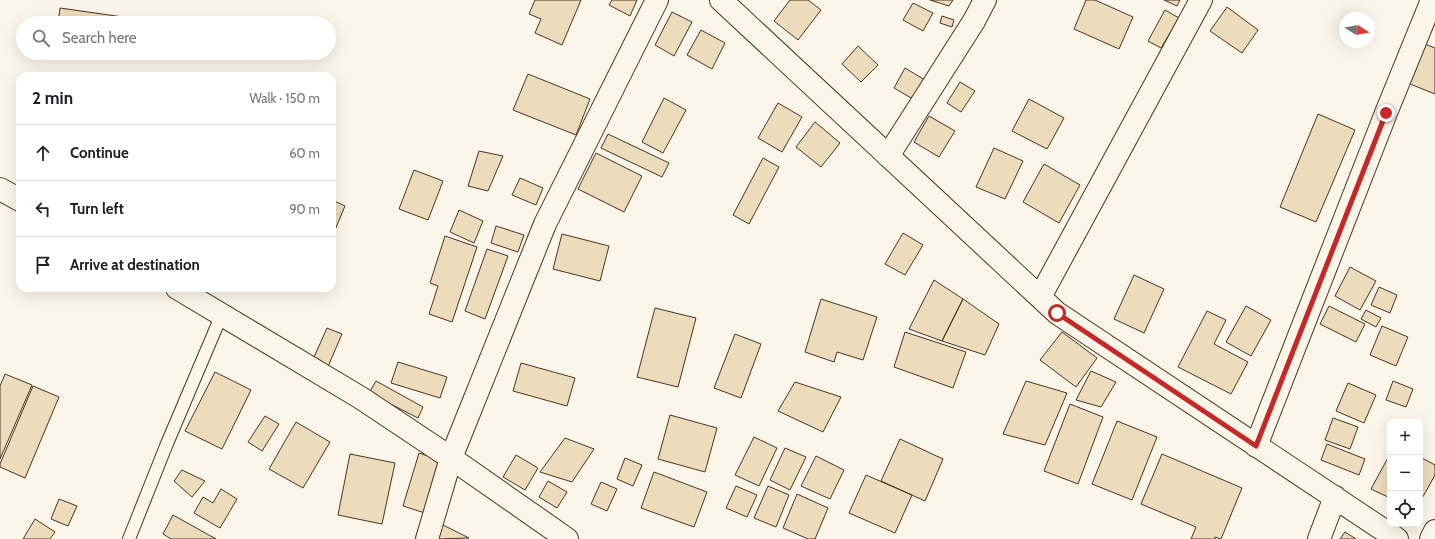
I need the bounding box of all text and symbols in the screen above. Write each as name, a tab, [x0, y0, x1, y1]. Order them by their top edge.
north arrow	[1339, 12, 1375, 48]
search box	[16, 16, 336, 60]
icon: search	[30, 27, 52, 49]
text: Search here	[62, 29, 137, 47]
text: 2 min	[32, 88, 73, 108]
text: Walk · 150 m	[249, 90, 320, 106]
route end	[1377, 104, 1395, 122]
icon: ahead	[32, 142, 54, 164]
text: Continue	[70, 144, 129, 162]
text: 60 m	[289, 145, 320, 161]
icon: left	[32, 198, 54, 220]
text: Turn left	[70, 200, 124, 218]
text: 90 m	[289, 201, 320, 217]
icon: arrive	[32, 254, 54, 276]
text: Arrive at destination	[70, 256, 200, 274]
route start	[1048, 304, 1066, 322]
map controls	[1387, 419, 1423, 527]
button: +	[1387, 419, 1423, 455]
button: −	[1387, 455, 1423, 491]
button: locate	[1387, 491, 1423, 527]

